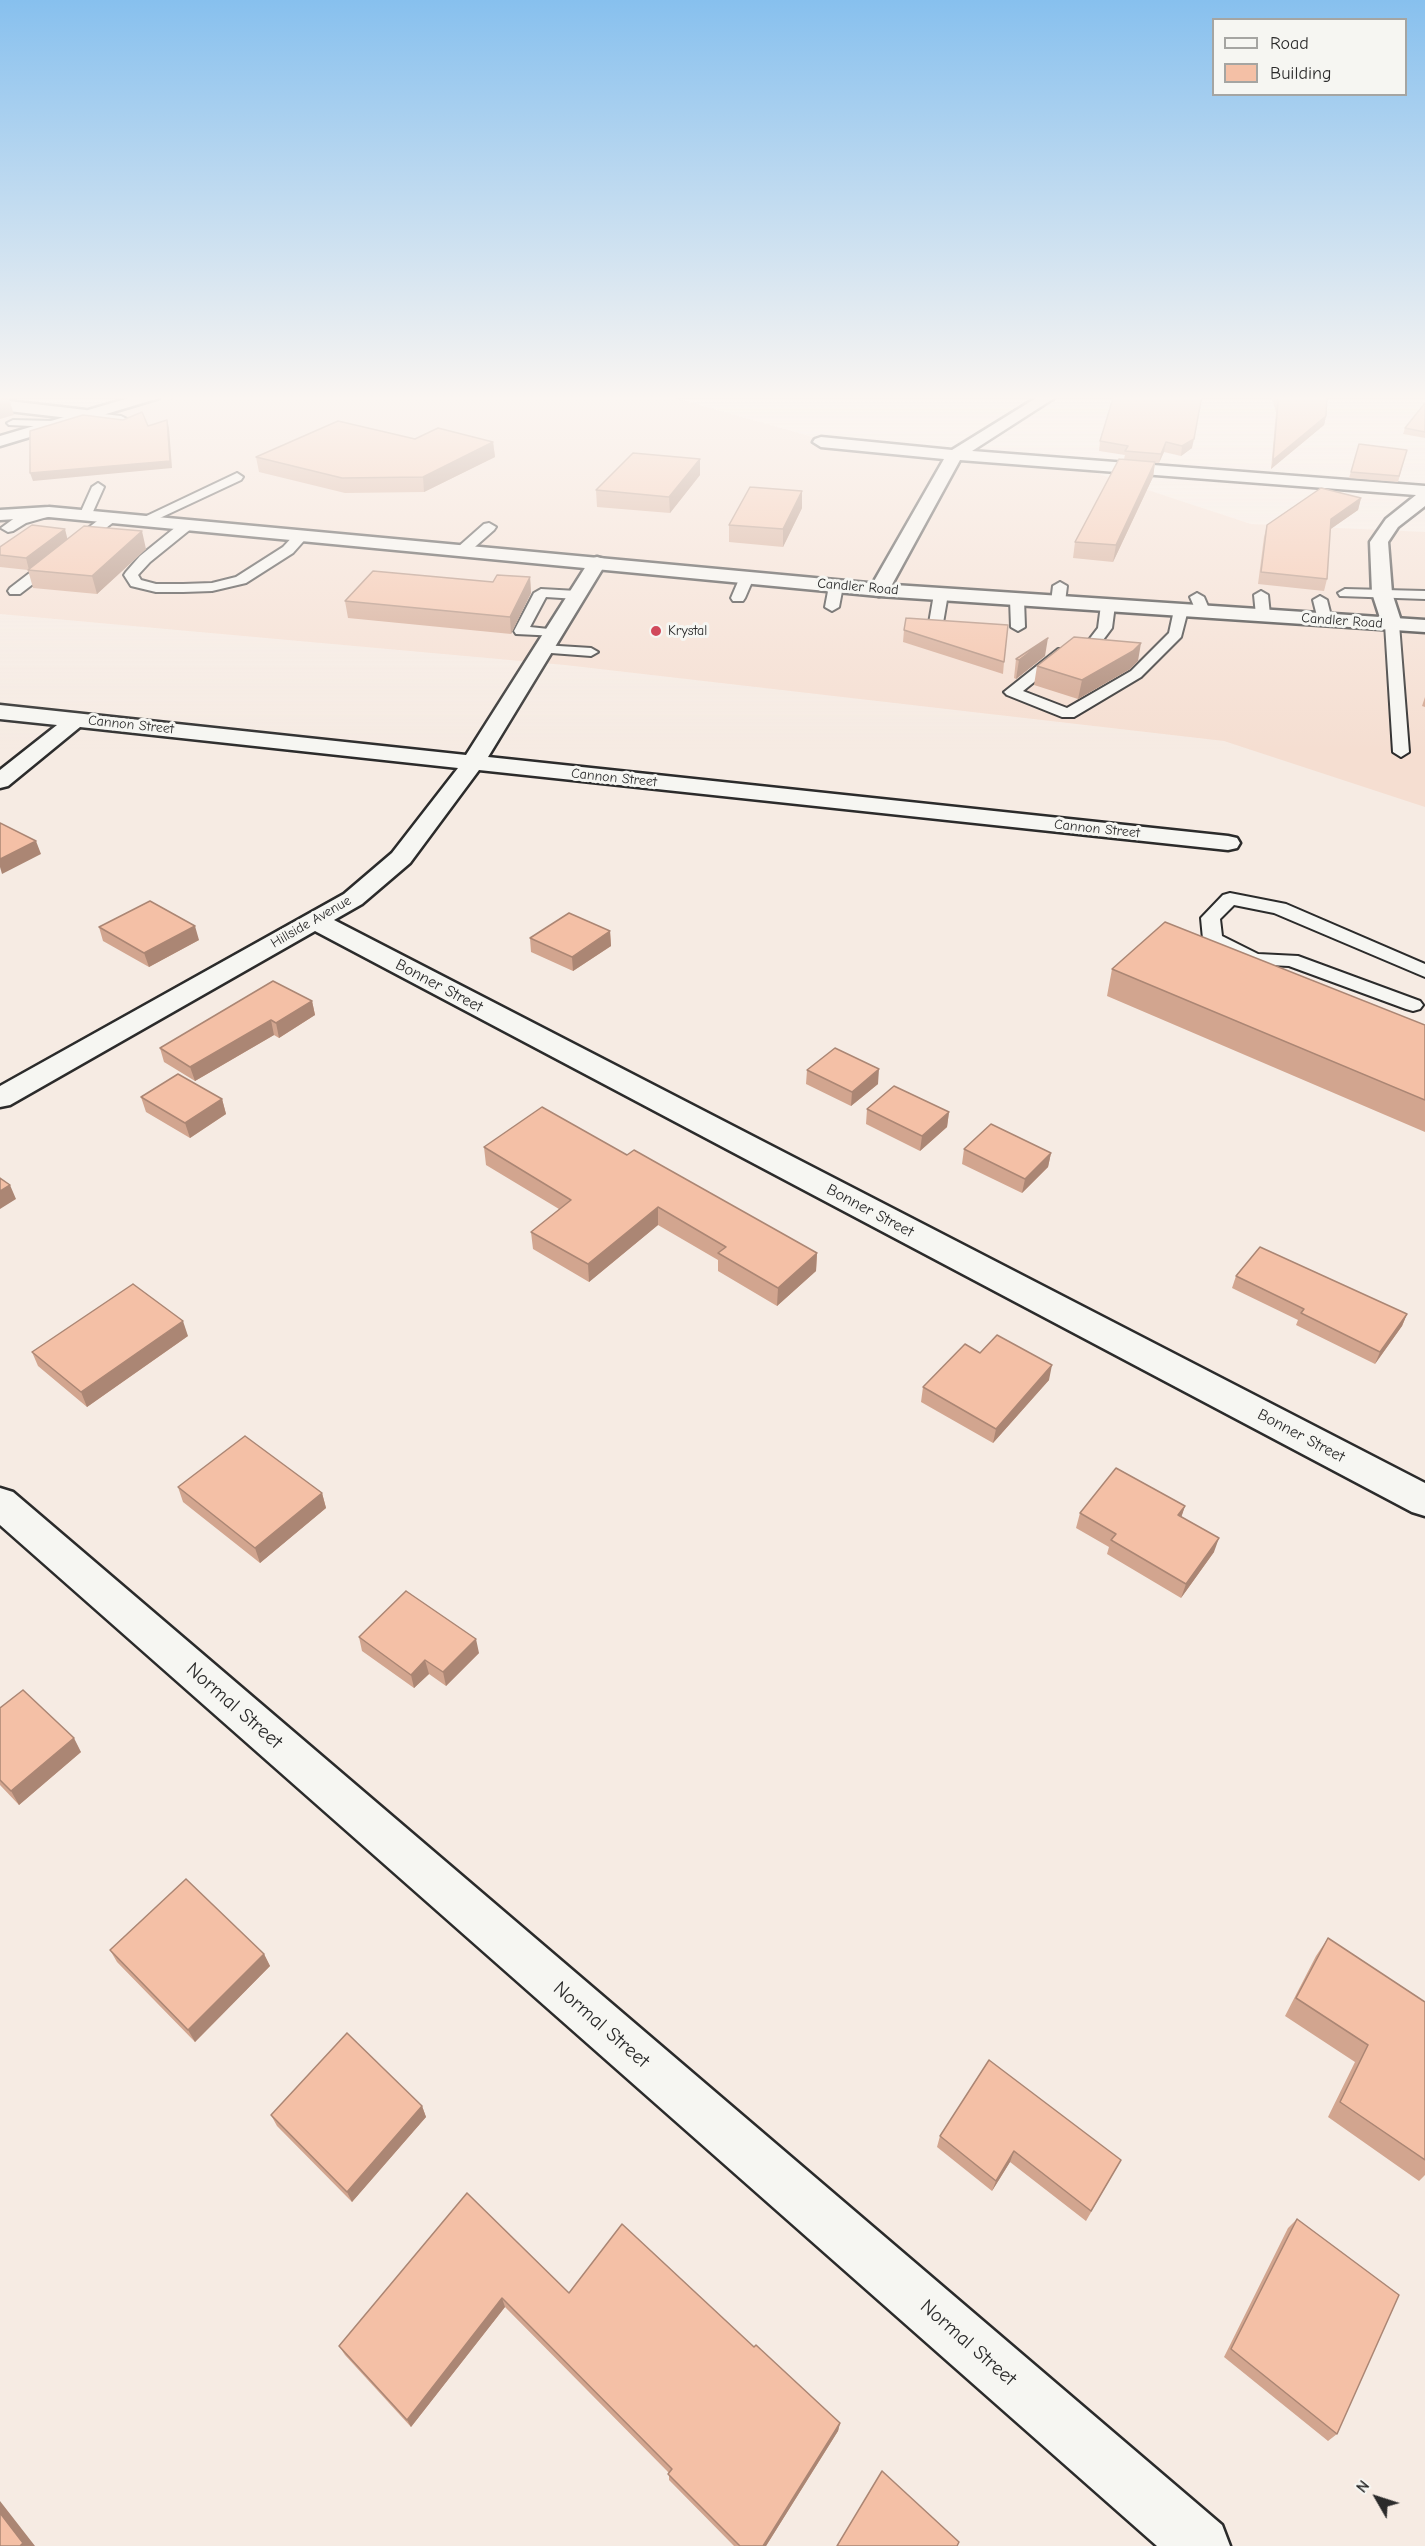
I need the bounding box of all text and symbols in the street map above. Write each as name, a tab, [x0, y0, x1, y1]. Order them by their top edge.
legend	[1212, 18, 1407, 96]
text: Road	[1270, 33, 1309, 54]
text: Building	[1270, 63, 1332, 84]
street label: Candler Road	[817, 575, 899, 599]
street label: Candler Road	[1301, 610, 1383, 632]
place label: Krystal	[668, 623, 707, 639]
marker: Krystal	[649, 624, 663, 638]
street label: Cannon Street	[87, 712, 175, 738]
street label: Cannon Street	[570, 765, 658, 791]
street label: Cannon Street	[1053, 816, 1141, 842]
street label: Hillside Avenue	[268, 892, 354, 952]
street label: Bonner Street	[392, 955, 486, 1017]
street label: Bonner Street	[823, 1180, 917, 1242]
street label: Bonner Street	[1254, 1405, 1348, 1467]
street label: Normal Street	[181, 1658, 287, 1754]
street label: Normal Street	[548, 1977, 654, 2073]
street label: Normal Street	[915, 2295, 1021, 2391]
north arrow	[1347, 2468, 1407, 2528]
text: N	[1353, 2477, 1373, 2496]

